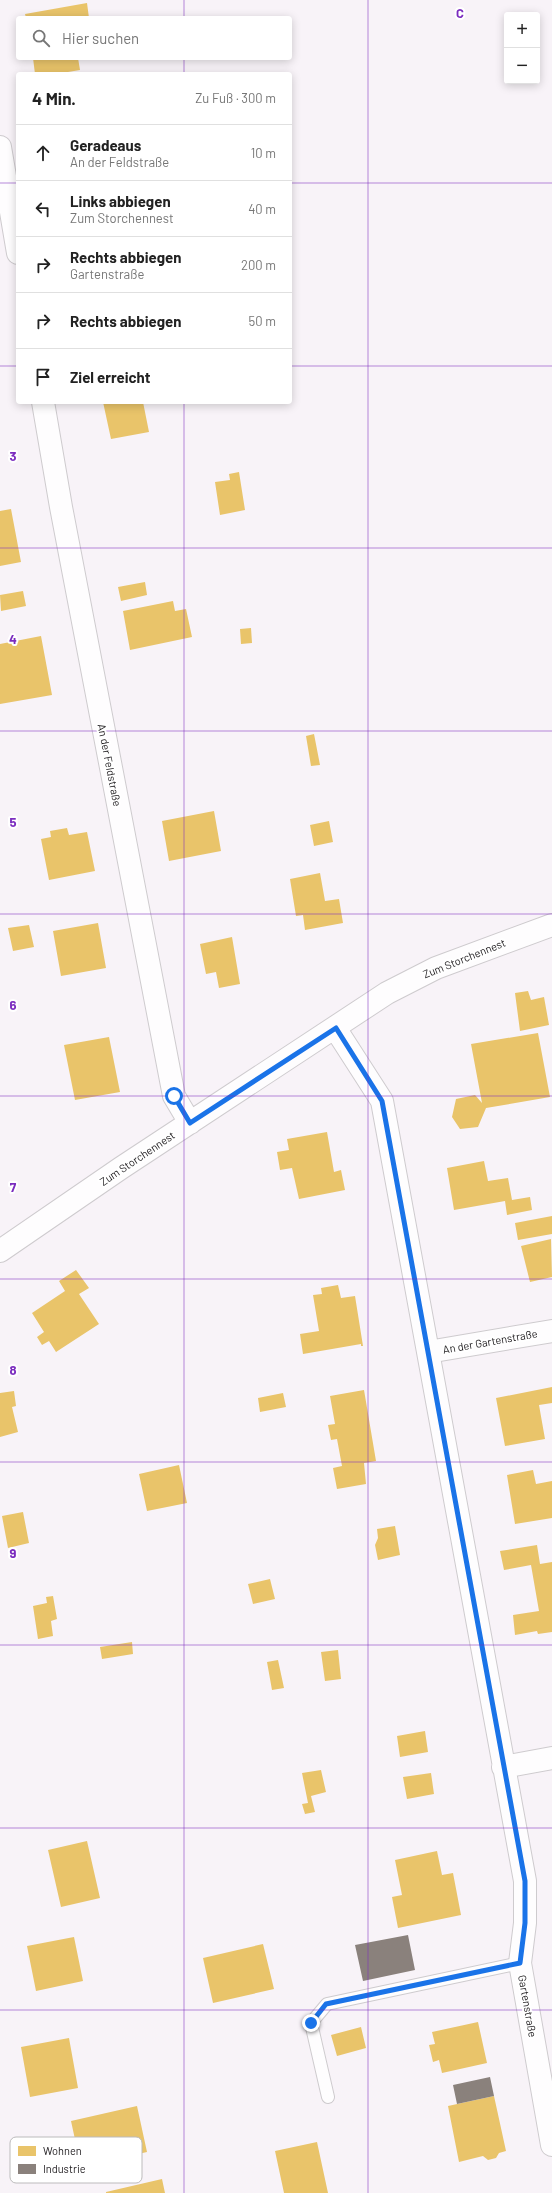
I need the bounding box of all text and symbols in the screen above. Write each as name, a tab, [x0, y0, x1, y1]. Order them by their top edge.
text: C	[456, 5, 464, 21]
map controls	[504, 12, 540, 84]
button: +	[504, 12, 540, 48]
search box	[16, 16, 292, 60]
icon: search	[30, 27, 52, 49]
text: Hier suchen	[62, 29, 139, 47]
button: −	[504, 48, 540, 84]
text: 4 Min.	[32, 88, 76, 108]
text: Zu Fuß · 300 m	[195, 90, 276, 106]
text: Geradeaus	[70, 136, 141, 154]
icon: ahead	[32, 142, 54, 164]
text: 10 m	[251, 145, 276, 161]
text: An der Feldstraße	[70, 154, 169, 170]
text: Links abbiegen	[70, 192, 171, 210]
icon: left	[32, 198, 54, 220]
text: 40 m	[248, 201, 276, 217]
text: Zum Storchennest	[70, 210, 174, 226]
text: Rechts abbiegen	[70, 248, 181, 266]
icon: right	[32, 254, 54, 276]
text: 200 m	[241, 257, 276, 273]
text: Gartenstraße	[70, 266, 144, 282]
icon: right	[32, 310, 54, 332]
text: Rechts abbiegen	[70, 312, 181, 330]
text: 50 m	[249, 313, 276, 329]
icon: arrive	[32, 366, 54, 388]
text: Ziel erreicht	[70, 368, 151, 386]
text: 3	[9, 448, 17, 464]
text: 4	[9, 631, 17, 647]
street label: An der Feldstraße	[96, 723, 124, 808]
text: 5	[9, 814, 17, 830]
street label: Zum Storchennest	[421, 936, 507, 980]
text: 6	[10, 997, 17, 1013]
route start	[165, 1087, 183, 1105]
street label: Zum Storchennest	[97, 1128, 177, 1188]
text: 7	[10, 1179, 17, 1195]
street label: An der Gartenstraße	[442, 1326, 538, 1356]
text: 8	[9, 1362, 17, 1378]
text: 9	[10, 1545, 17, 1561]
street label: Gartenstraße	[516, 1974, 540, 2038]
route end	[302, 2014, 320, 2032]
legend	[10, 2137, 142, 2183]
text: Wohnen	[43, 2144, 82, 2157]
text: Industrie	[43, 2162, 86, 2175]

